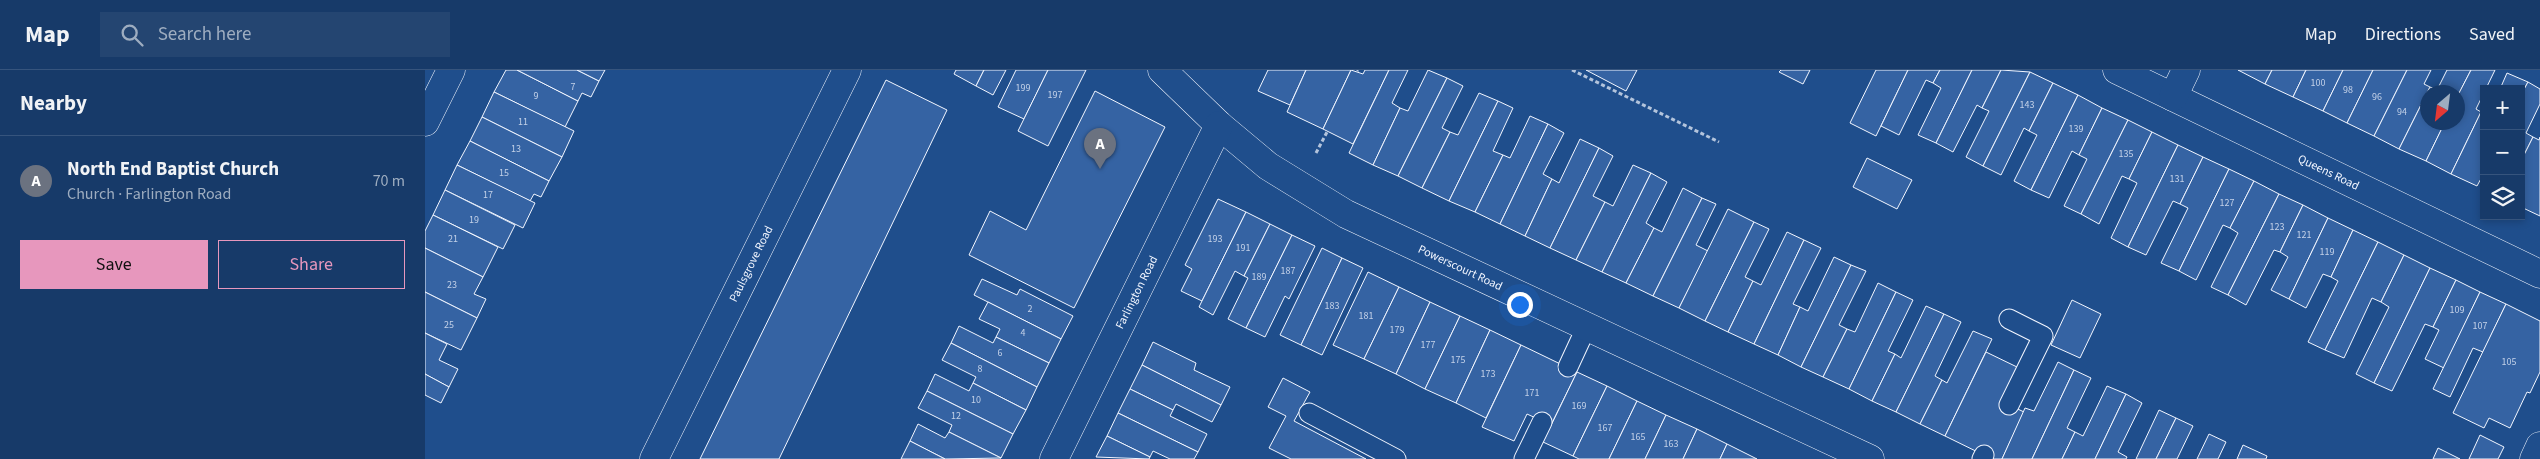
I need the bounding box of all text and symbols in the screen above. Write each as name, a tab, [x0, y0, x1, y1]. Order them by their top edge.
search box	[100, 12, 450, 57]
text: Map	[25, 17, 70, 52]
icon: search	[118, 21, 146, 49]
text: Search here	[158, 21, 251, 48]
text: Map	[2305, 22, 2337, 47]
text: Directions	[2365, 22, 2441, 47]
text: Saved	[2469, 22, 2515, 47]
house number: 100	[2311, 76, 2325, 90]
house number: 7	[571, 80, 576, 94]
house number: 199	[1016, 81, 1030, 95]
house number: 98	[2343, 83, 2353, 97]
north arrow	[2420, 85, 2465, 130]
map controls	[2480, 85, 2525, 220]
button: +	[2480, 85, 2525, 130]
text: Nearby	[20, 88, 87, 118]
house number: 197	[1048, 88, 1062, 102]
house number: 9	[534, 89, 539, 103]
house number: 96	[2372, 90, 2382, 104]
house number: 143	[2020, 98, 2034, 112]
house number: 94	[2397, 105, 2407, 119]
house number: 11	[518, 115, 528, 129]
house number: 139	[2069, 122, 2083, 136]
pin: A	[1084, 128, 1116, 169]
button: −	[2480, 130, 2525, 175]
house number: 13	[511, 142, 521, 156]
house number: 135	[2119, 147, 2133, 161]
street label: Queens Road	[2295, 150, 2362, 194]
text: North End Baptist Church	[67, 156, 279, 183]
house number: 15	[499, 166, 509, 180]
text: A	[31, 170, 41, 192]
text: 70 m	[373, 170, 405, 192]
house number: 131	[2170, 172, 2184, 186]
button: layers	[2480, 175, 2525, 220]
text: Church · Farlington Road	[67, 183, 231, 205]
house number: 17	[483, 188, 493, 202]
house number: 127	[2220, 196, 2234, 210]
house number: 19	[469, 213, 479, 227]
house number: 123	[2270, 220, 2284, 234]
street label: Paulsgrove Road	[725, 223, 777, 305]
house number: 121	[2297, 228, 2311, 242]
house number: 21	[448, 232, 458, 246]
house number: 193	[1208, 232, 1222, 246]
button: Save	[20, 240, 208, 289]
button: Share	[218, 240, 405, 289]
street label: Powerscourt Road	[1415, 240, 1505, 295]
house number: 191	[1236, 241, 1250, 255]
house number: 119	[2320, 245, 2334, 259]
street label: Farlington Road	[1111, 253, 1162, 332]
house number: 187	[1281, 264, 1295, 278]
house number: 189	[1252, 270, 1266, 284]
house number: 23	[447, 278, 457, 292]
your location	[1507, 292, 1533, 318]
house number: 183	[1325, 299, 1339, 313]
house number: 2	[1028, 302, 1033, 316]
house number: 109	[2450, 303, 2464, 317]
house number: 181	[1359, 309, 1373, 323]
house number: 25	[444, 318, 454, 332]
house number: 107	[2473, 319, 2487, 333]
house number: 179	[1390, 323, 1404, 337]
house number: 4	[1021, 326, 1026, 340]
house number: 177	[1421, 338, 1435, 352]
house number: 6	[998, 346, 1003, 360]
house number: 175	[1451, 353, 1465, 367]
house number: 105	[2502, 355, 2516, 369]
house number: 8	[978, 362, 983, 376]
house number: 173	[1481, 367, 1495, 381]
house number: 171	[1525, 386, 1539, 400]
house number: 10	[971, 393, 981, 407]
house number: 169	[1572, 399, 1586, 413]
house number: 12	[951, 409, 961, 423]
house number: 167	[1598, 421, 1612, 435]
house number: 165	[1631, 430, 1645, 444]
house number: 163	[1664, 437, 1678, 451]

